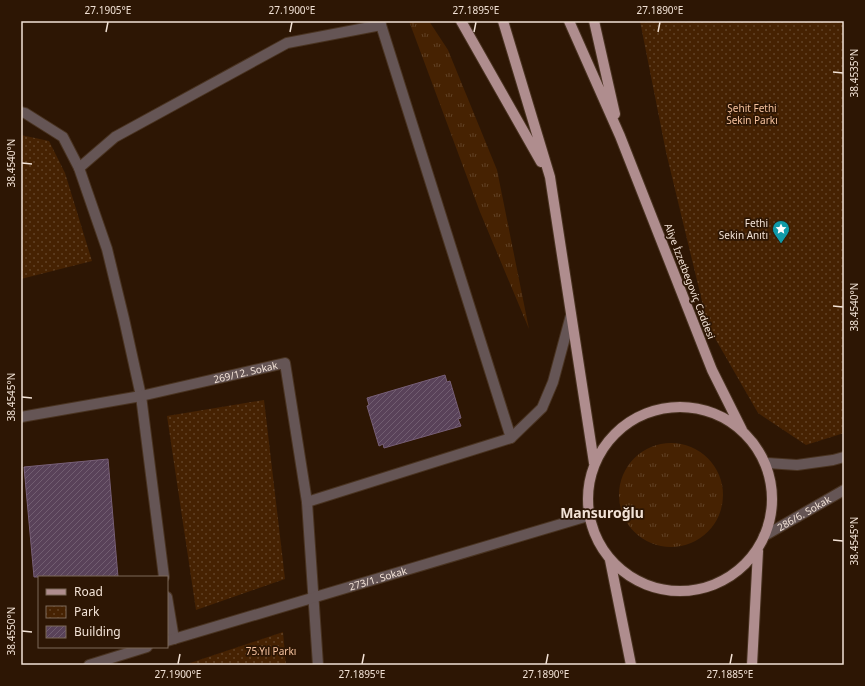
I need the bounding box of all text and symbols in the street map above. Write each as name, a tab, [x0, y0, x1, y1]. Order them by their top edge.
text: 27.1905°E	[85, 3, 131, 17]
text: 27.1900°E	[269, 3, 315, 17]
text: 27.1895°E	[453, 3, 499, 17]
text: 27.1890°E	[637, 3, 683, 17]
text: 38.4535°N	[847, 49, 861, 97]
park label: Şehit Fethi Sekin Parkı	[726, 101, 778, 127]
text: 38.4540°N	[4, 139, 18, 187]
place label: Fethi Sekin Anıtı	[719, 216, 768, 242]
place icon: Fethi Sekin Anıtı	[771, 219, 791, 244]
street label: Aliye İzzetbegoviç Caddesi	[661, 221, 719, 341]
text: 38.4540°N	[847, 283, 861, 331]
street label: 269/12. Sokak	[212, 358, 280, 386]
text: 38.4545°N	[4, 373, 18, 421]
street label: 286/6. Sokak	[774, 492, 834, 534]
district label: Mansuroğlu	[560, 503, 644, 522]
text: 38.4545°N	[847, 517, 861, 565]
street label: 273/1. Sokak	[347, 563, 409, 594]
legend	[38, 576, 168, 648]
text: Road	[74, 583, 103, 600]
text: Park	[74, 603, 100, 620]
text: 38.4550°N	[4, 607, 18, 655]
text: Building	[74, 623, 121, 640]
park label: 75.Yıl Parkı	[246, 644, 296, 658]
text: 27.1900°E	[155, 667, 201, 681]
text: 27.1895°E	[339, 667, 385, 681]
text: 27.1890°E	[523, 667, 569, 681]
text: 27.1885°E	[707, 667, 753, 681]

